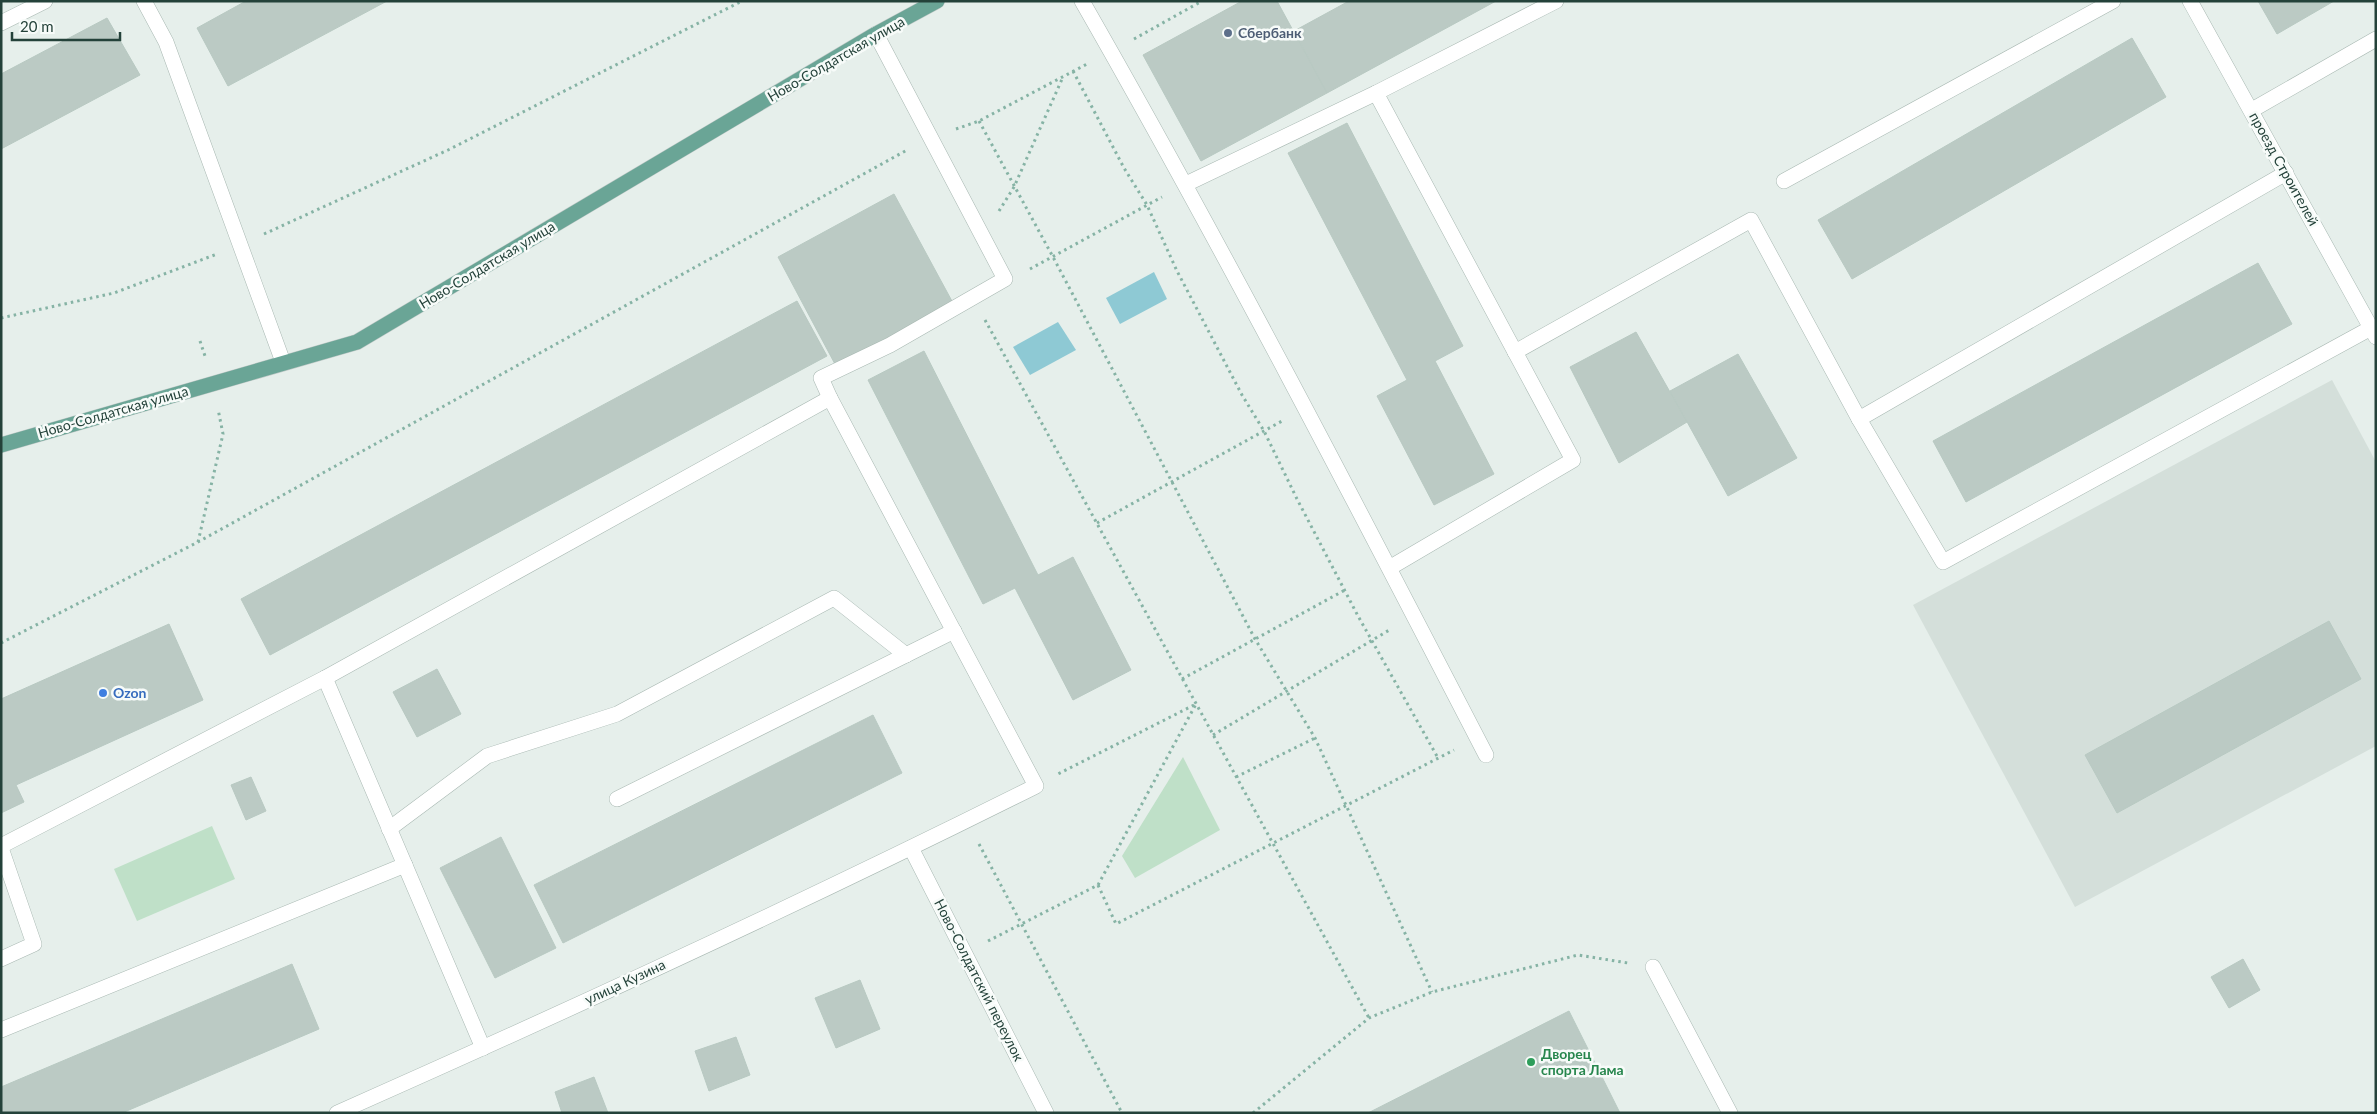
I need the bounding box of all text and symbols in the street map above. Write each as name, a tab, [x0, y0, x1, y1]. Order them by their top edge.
scale bar	[12, 10, 120, 42]
street label: Ново-Солдатская улица	[764, 12, 907, 105]
text: 20 m	[20, 17, 54, 35]
place label: Сбербанк	[1238, 24, 1302, 41]
marker: Сбербанк	[1222, 27, 1234, 39]
street label: проезд Строителей	[2246, 109, 2323, 229]
street label: Ново-Солдатская улица	[416, 217, 558, 312]
street label: Ново-Солдатская улица	[36, 382, 190, 441]
place label: Ozon	[113, 684, 147, 701]
marker: Ozon	[97, 687, 109, 699]
street label: Ново-Солдатский переулок	[931, 896, 1028, 1064]
street label: улица Кузина	[582, 955, 668, 1008]
place label: Дворец спорта Лама	[1541, 1045, 1624, 1078]
marker: Дворец спорта Лама	[1525, 1056, 1537, 1068]

